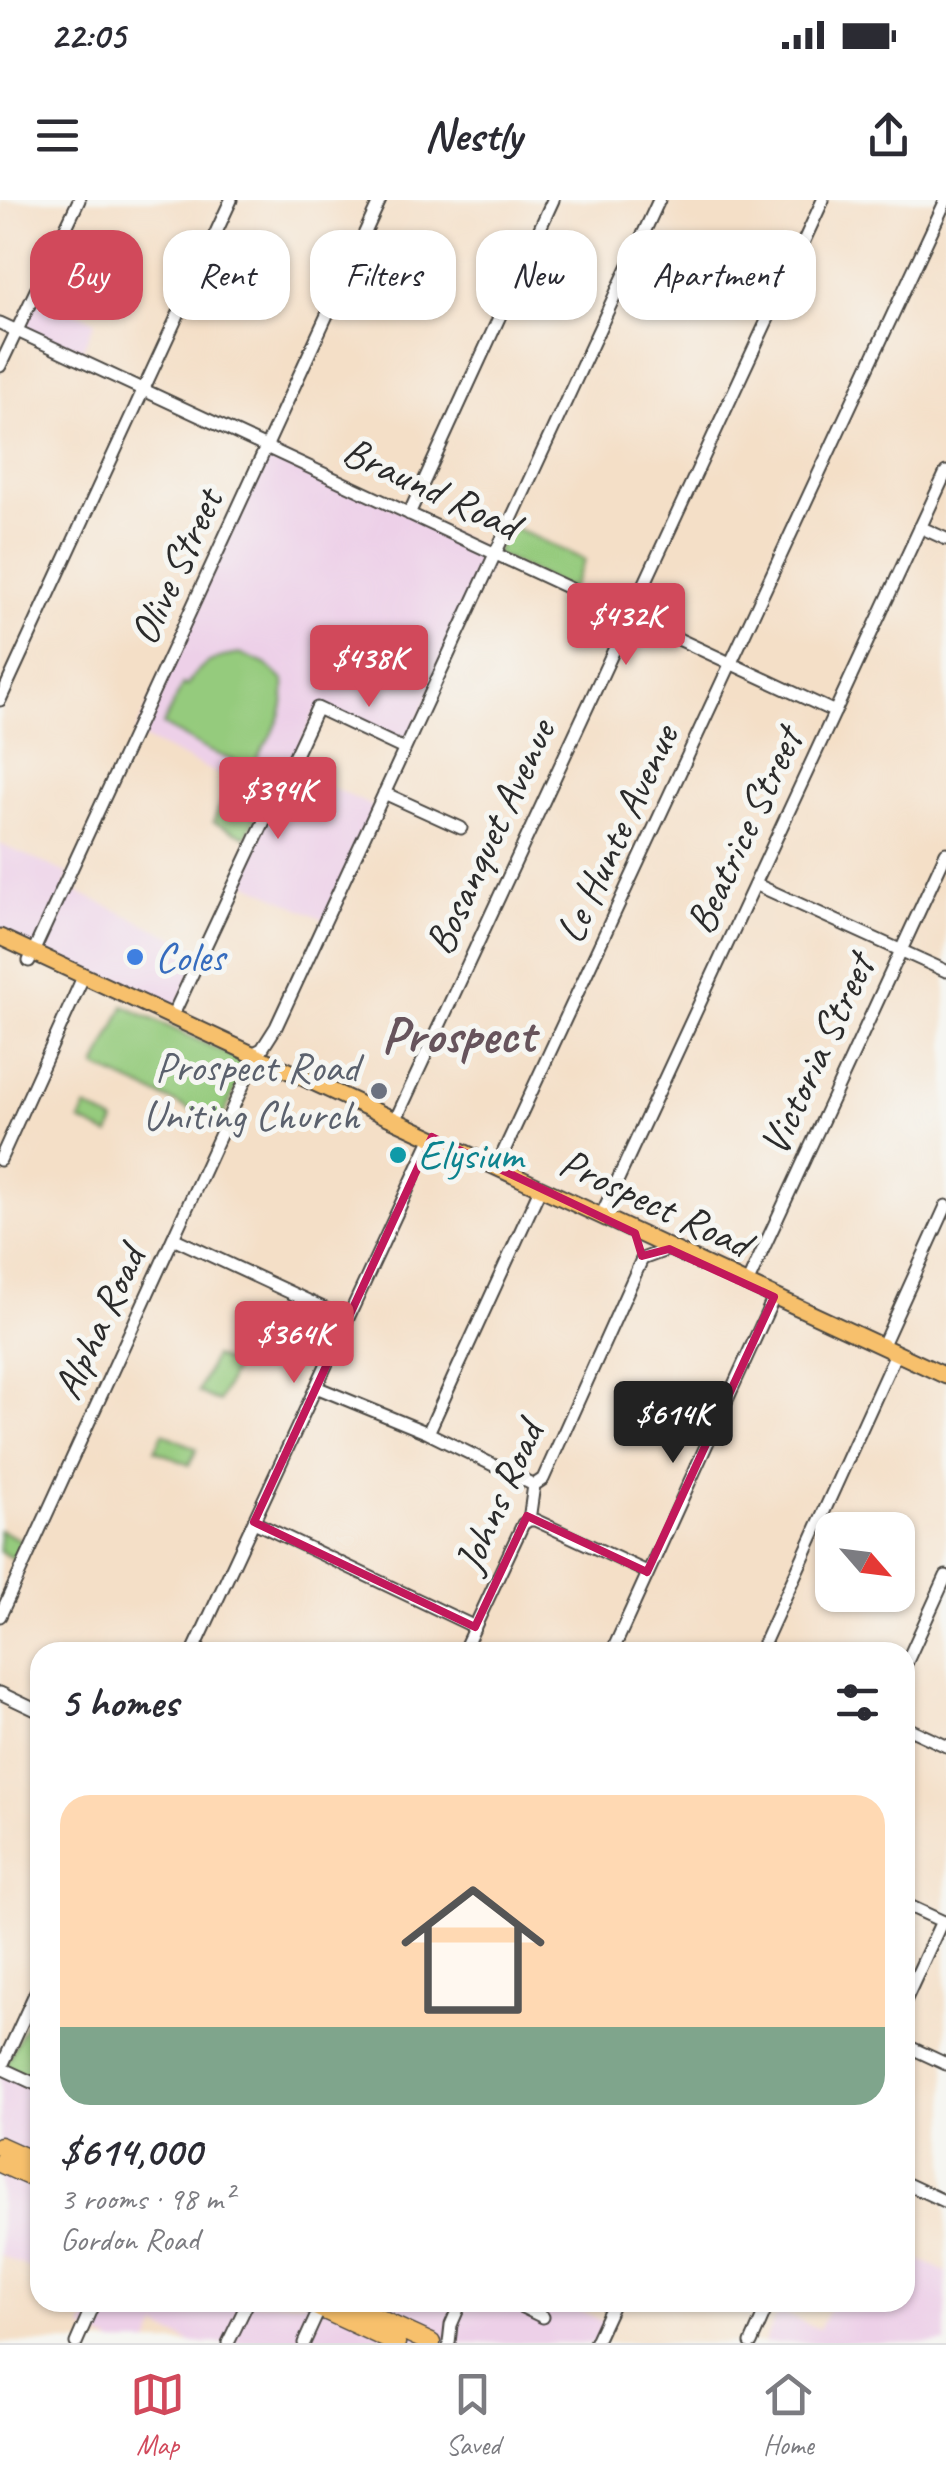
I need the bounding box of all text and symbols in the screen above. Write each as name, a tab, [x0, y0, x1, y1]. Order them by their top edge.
text: 22:05	[50, 12, 125, 59]
text: Nestly	[424, 107, 522, 164]
icon: menu	[30, 108, 85, 163]
icon: share	[861, 108, 916, 163]
chip: Buy	[30, 230, 143, 320]
chip: Rent	[163, 230, 290, 320]
chip: Filters	[310, 230, 456, 320]
chip: New	[476, 230, 597, 320]
chip: Apartment	[617, 230, 816, 320]
street label: Braund Road	[335, 424, 533, 554]
street label: Olive Street	[117, 477, 237, 653]
pin: $432K	[556, 583, 696, 668]
text: $432K	[589, 595, 663, 636]
pin: $438K	[299, 625, 439, 710]
text: $438K	[332, 637, 406, 678]
street label: Bosanquet Avenue	[413, 708, 569, 963]
street label: Le Hunte Avenue	[543, 715, 692, 951]
street label: Beatrice Street	[673, 715, 817, 942]
pin: $394K	[208, 757, 348, 842]
text: $394K	[241, 769, 315, 810]
place label: Coles	[155, 931, 228, 984]
street label: Victoria Street	[748, 942, 889, 1164]
marker: Coles	[124, 946, 146, 968]
district label: Prospect	[381, 1002, 540, 1068]
place label: Prospect Road Uniting Church	[143, 1041, 364, 1142]
marker: Prospect Road Uniting Church	[368, 1080, 390, 1102]
place label: Elysium	[418, 1129, 526, 1182]
street label: Prospect Road	[551, 1136, 764, 1272]
marker: Elysium	[387, 1144, 409, 1166]
street label: Alpha Road	[41, 1232, 160, 1408]
pin: $364K	[224, 1301, 364, 1386]
text: $364K	[257, 1313, 331, 1354]
pin: $614K	[603, 1381, 743, 1466]
text: $614K	[636, 1393, 710, 1434]
street label: Johns Road	[442, 1407, 558, 1583]
north arrow	[815, 1512, 915, 1612]
map controls	[815, 1512, 915, 1612]
icon: filters	[830, 1675, 885, 1730]
text: 5 homes	[60, 1676, 178, 1729]
icon: home	[383, 1860, 563, 2040]
text: $614,000	[60, 2125, 202, 2178]
text: 3 rooms · 98 m²	[60, 2178, 233, 2219]
text: Gordon Road	[60, 2219, 199, 2260]
tab: Map	[130, 2367, 185, 2462]
tab: Saved	[445, 2367, 500, 2462]
tab: Home	[761, 2367, 816, 2462]

